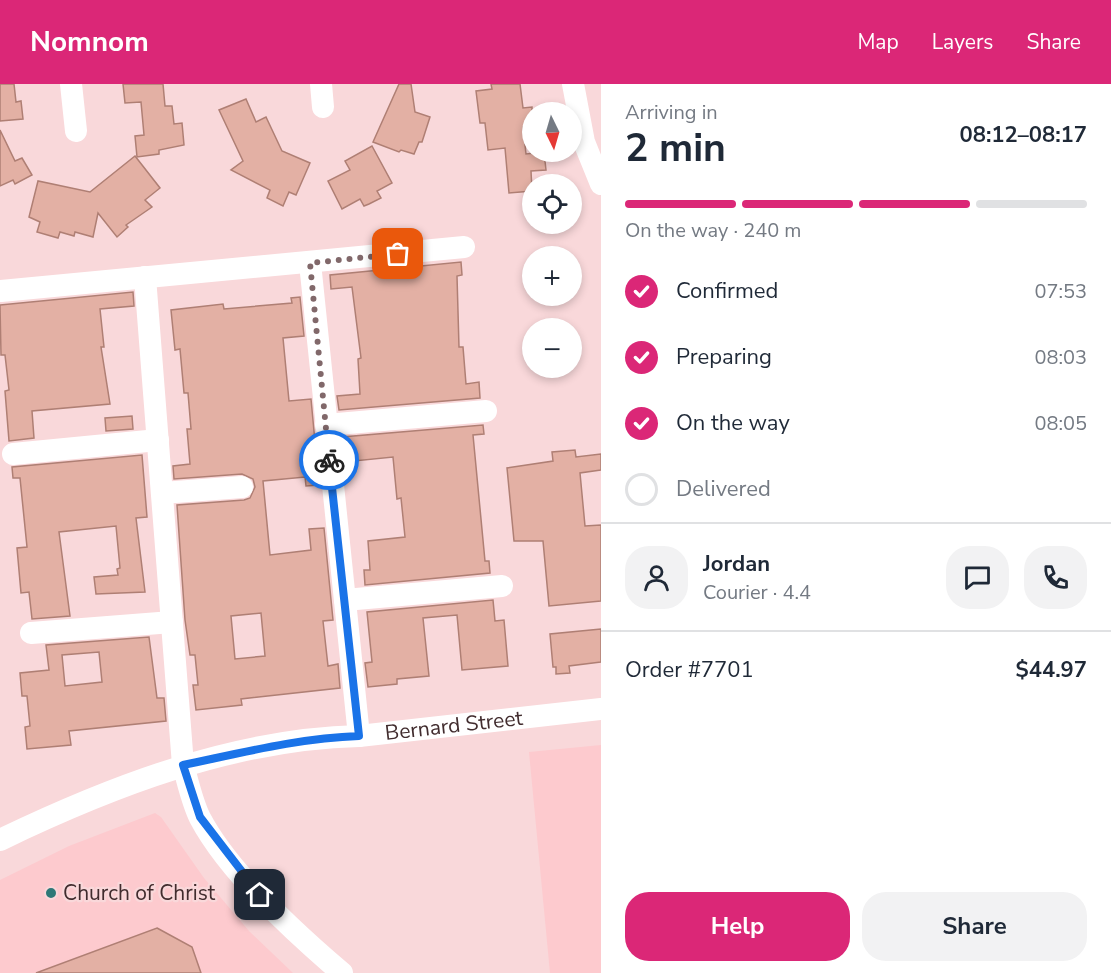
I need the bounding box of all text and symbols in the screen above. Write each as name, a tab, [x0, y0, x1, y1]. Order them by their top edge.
text: Nomnom	[30, 23, 149, 61]
text: Map	[857, 28, 899, 56]
text: Layers	[932, 28, 993, 56]
text: Share	[1026, 28, 1081, 56]
text: Arriving in	[625, 99, 718, 126]
north arrow	[522, 102, 582, 162]
map controls	[522, 102, 582, 378]
text: 08:12–08:17	[959, 120, 1087, 150]
text: 2 min	[625, 122, 726, 175]
button: locate	[522, 174, 582, 234]
text: On the way · 240 m	[625, 217, 801, 244]
pin	[372, 228, 423, 279]
icon: bag	[381, 237, 414, 270]
button: +	[522, 246, 582, 306]
icon: check	[625, 275, 658, 308]
text: Confirmed	[676, 276, 778, 306]
text: 07:53	[1034, 278, 1087, 305]
button: −	[522, 318, 582, 378]
icon: check	[625, 341, 658, 374]
text: Preparing	[676, 342, 772, 372]
text: 08:03	[1034, 344, 1087, 371]
icon: check	[625, 407, 658, 440]
text: On the way	[676, 408, 790, 438]
text: 08:05	[1034, 410, 1087, 437]
courier	[299, 430, 359, 490]
icon: bike	[313, 444, 346, 477]
text: Delivered	[676, 474, 771, 504]
button: person	[625, 546, 688, 609]
button: chat	[946, 546, 1009, 609]
button: phone	[1024, 546, 1087, 609]
text: Jordan	[703, 549, 770, 579]
text: Courier · 4.4	[703, 579, 811, 606]
text: Order #7701	[625, 655, 754, 685]
text: $44.97	[1016, 655, 1087, 685]
street label: Bernard Street	[383, 704, 525, 747]
pin	[234, 869, 285, 920]
icon: home	[243, 878, 276, 911]
place label: Church of Christ	[63, 879, 216, 907]
marker: Church of Christ	[44, 886, 58, 900]
button: Help	[625, 892, 850, 961]
button: Share	[862, 892, 1087, 961]

